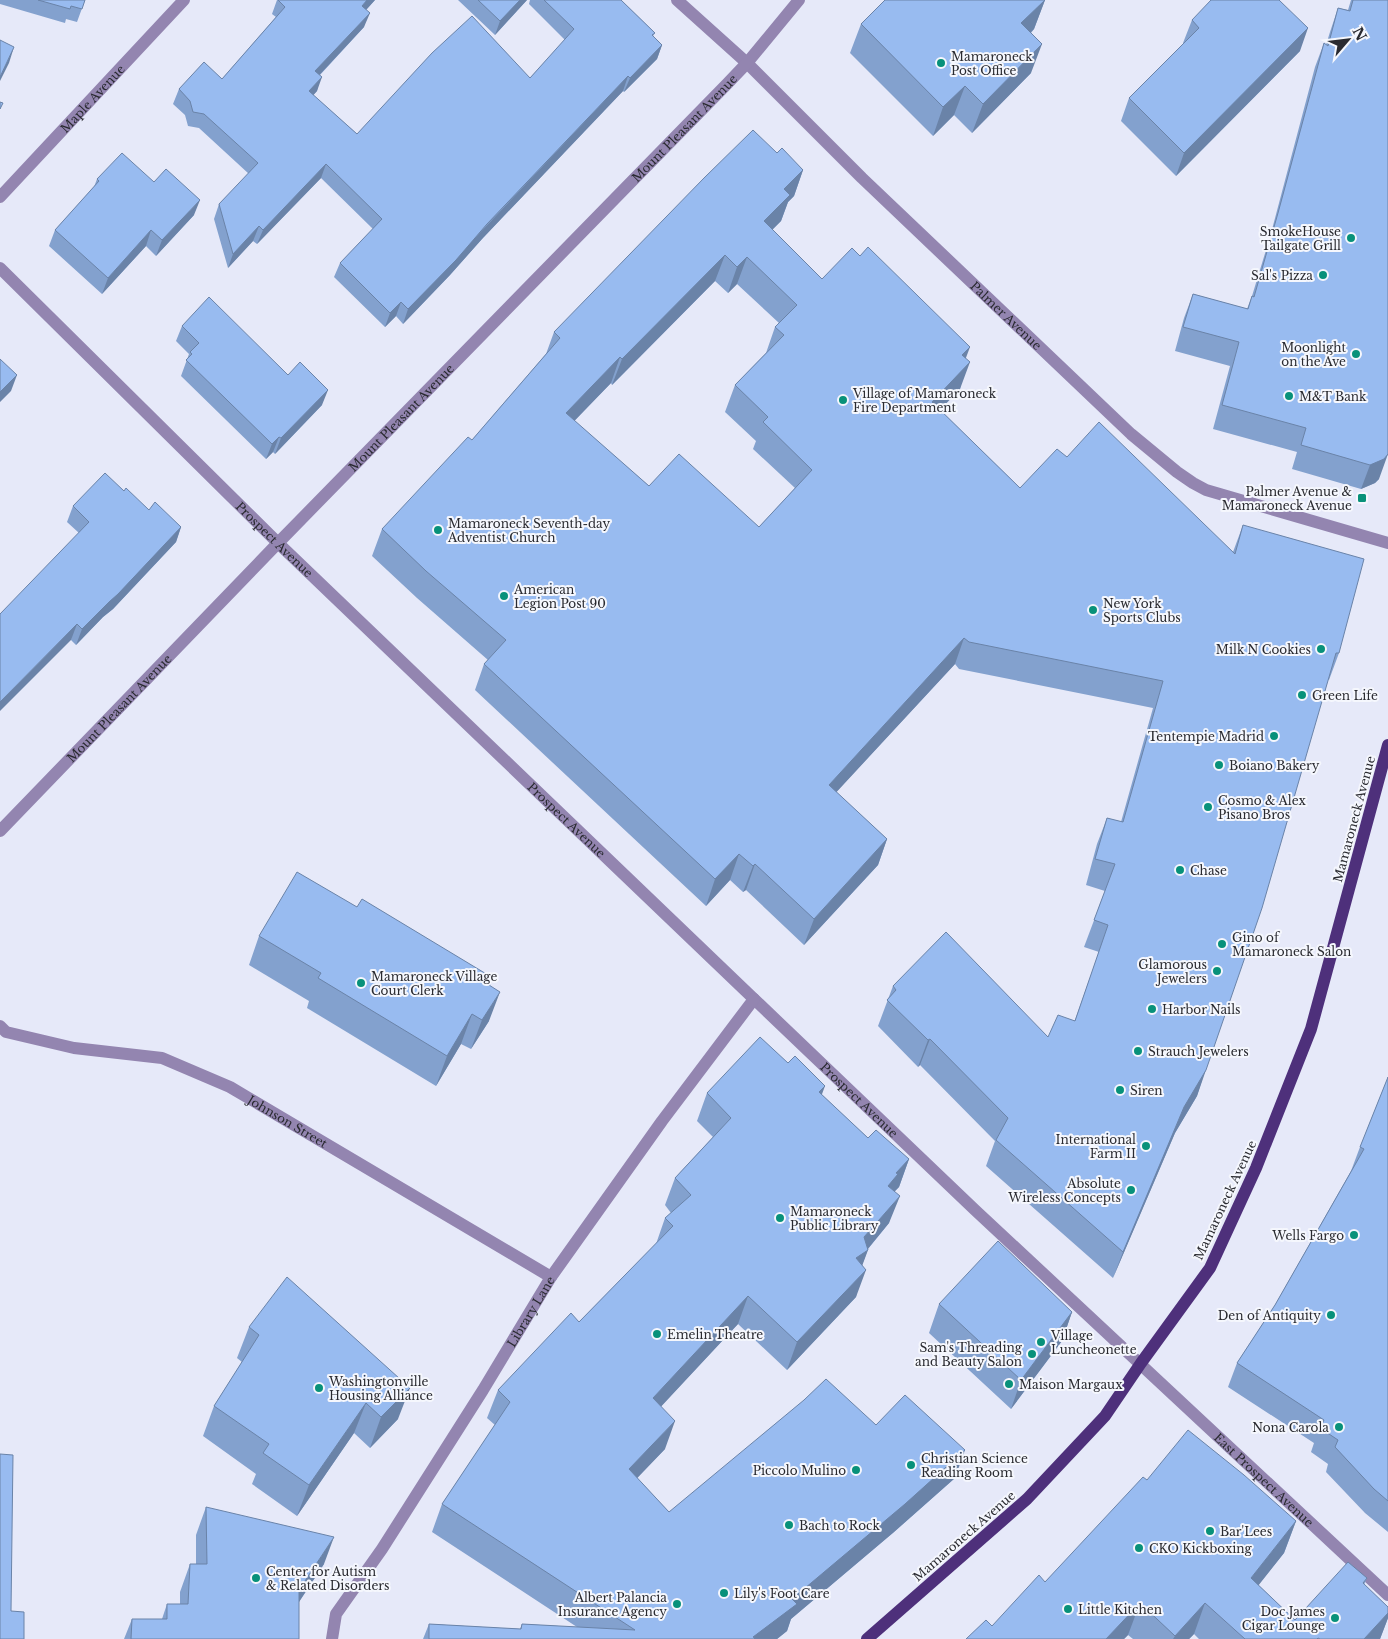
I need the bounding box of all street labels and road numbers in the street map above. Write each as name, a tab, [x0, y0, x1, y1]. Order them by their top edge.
street label: Maple Avenue	[57, 61, 128, 135]
street label: Mount Pleasant Avenue	[628, 71, 740, 185]
street label: Palmer Avenue	[968, 278, 1045, 353]
street label: Mount Pleasant Avenue	[345, 360, 457, 474]
street label: Prospect Avenue	[233, 498, 316, 580]
street label: Mount Pleasant Avenue	[63, 651, 174, 765]
street label: Mamaroneck Avenue	[1330, 754, 1378, 884]
street label: Prospect Avenue	[525, 779, 609, 860]
street label: Prospect Avenue	[817, 1059, 902, 1140]
street label: Johnson Street	[244, 1091, 331, 1151]
street label: Mamaroneck Avenue	[1191, 1138, 1259, 1262]
street label: Library Lane	[503, 1273, 557, 1350]
street label: East Prospect Avenue	[1211, 1429, 1317, 1530]
street label: Mamaroneck Avenue	[910, 1488, 1018, 1584]

